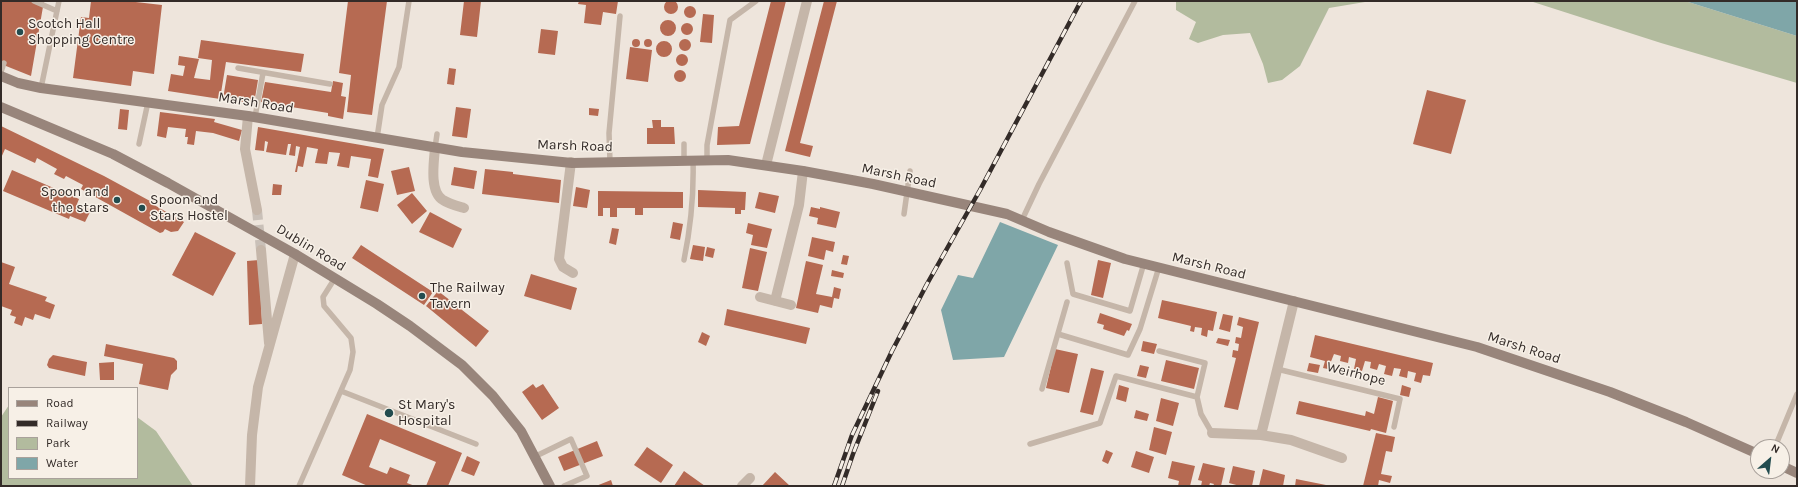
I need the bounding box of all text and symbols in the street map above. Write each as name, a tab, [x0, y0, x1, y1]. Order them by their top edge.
place label: Scotch Hall Shopping Centre	[28, 16, 135, 48]
marker: Scotch Hall Shopping Centre	[15, 27, 25, 37]
street label: Marsh Road	[217, 89, 295, 117]
street label: Marsh Road	[537, 136, 613, 156]
street label: Marsh Road	[860, 160, 938, 192]
place label: Spoon and the stars	[41, 184, 109, 216]
place label: Spoon and Stars Hostel	[150, 192, 228, 224]
marker: Spoon and the stars	[112, 195, 122, 205]
marker: Spoon and Stars Hostel	[137, 203, 147, 213]
street label: Dublin Road	[273, 221, 349, 275]
street label: Marsh Road	[1170, 249, 1248, 283]
place label: The Railway Tavern	[430, 280, 505, 312]
marker: The Railway Tavern	[417, 291, 427, 301]
street label: Marsh Road	[1485, 328, 1563, 368]
street label: Weirhope	[1325, 359, 1387, 389]
legend	[8, 387, 138, 479]
text: Road	[46, 396, 74, 410]
place label: St Mary's Hospital	[398, 397, 455, 430]
marker: St Mary's Hospital	[383, 407, 395, 419]
text: Railway	[46, 416, 88, 430]
text: Park	[46, 436, 70, 450]
north arrow	[1750, 439, 1790, 479]
text: N	[1769, 441, 1782, 456]
text: Water	[46, 456, 78, 470]

